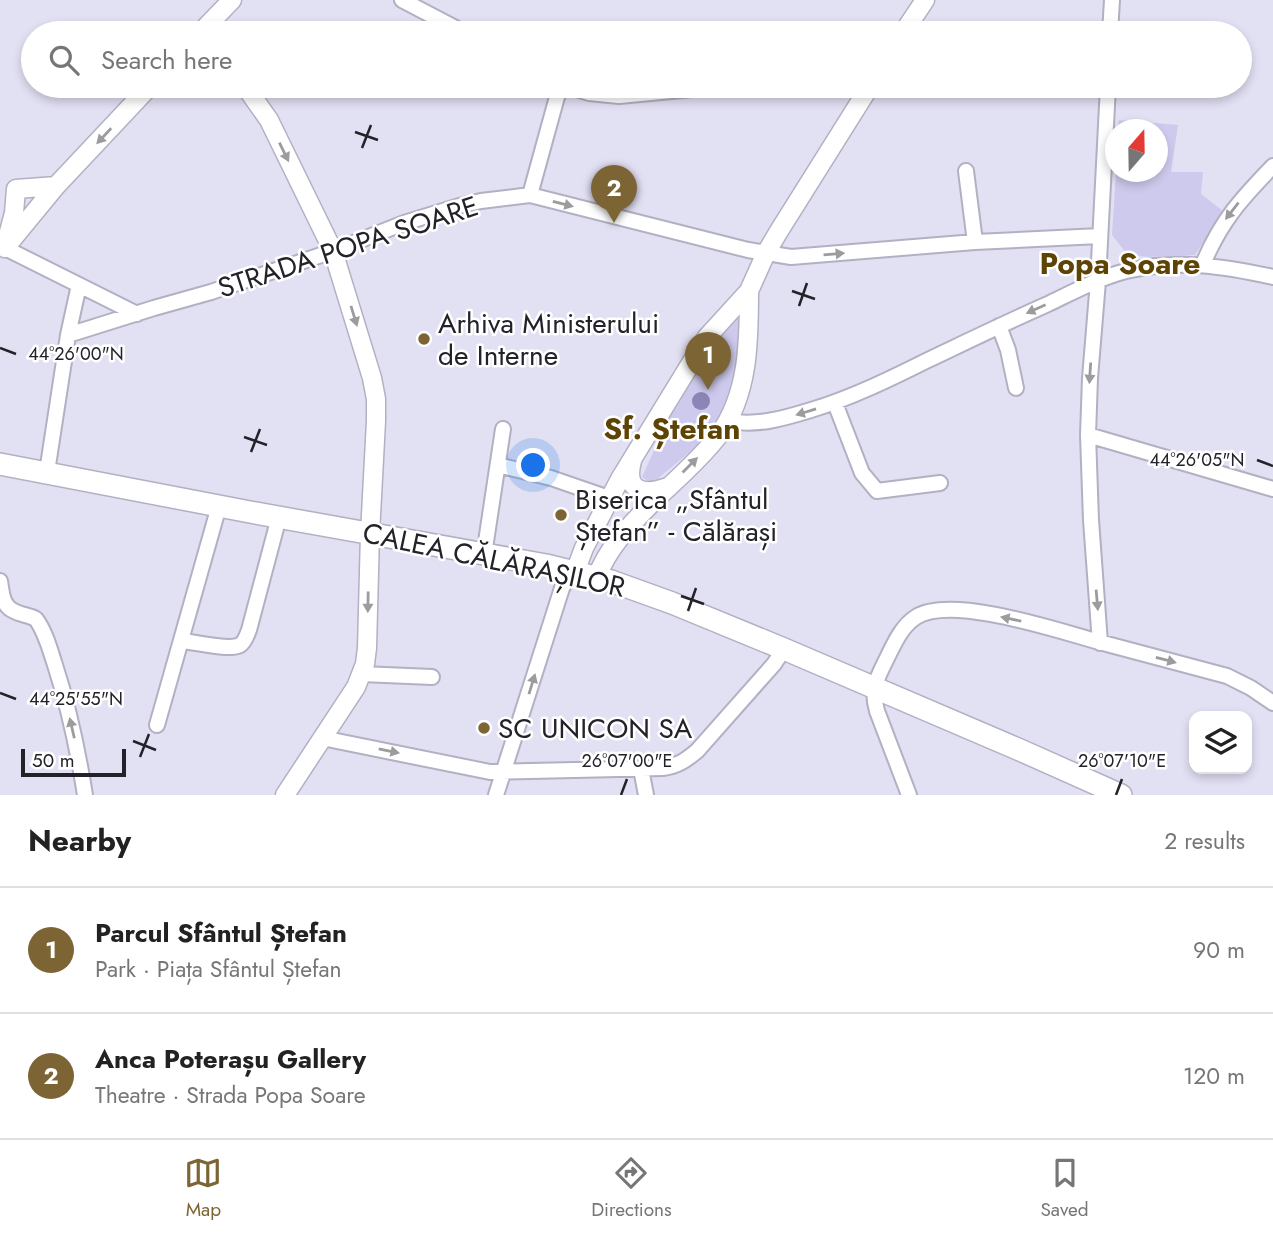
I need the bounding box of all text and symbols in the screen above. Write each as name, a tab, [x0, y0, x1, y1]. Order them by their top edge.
search box	[21, 21, 1252, 98]
icon: search	[45, 41, 83, 79]
text: Search here	[101, 41, 233, 79]
north arrow	[1105, 119, 1168, 182]
one-way arrow	[95, 127, 112, 144]
one-way arrow	[278, 142, 290, 162]
pin: 2	[591, 165, 637, 223]
street label: STRADA POPA SOARE	[213, 186, 483, 308]
one-way arrow	[552, 199, 574, 210]
one-way arrow	[1226, 202, 1240, 220]
district label: Popa Soare	[1040, 242, 1200, 285]
one-way arrow	[823, 248, 845, 259]
place label: Arhiva Ministerului de Interne	[438, 303, 659, 376]
one-way arrow	[1026, 303, 1046, 315]
one-way arrow	[349, 305, 359, 326]
marker: Arhiva Ministerului de Interne	[416, 331, 432, 347]
pin: 1	[685, 332, 731, 390]
text: 44°26'00"N	[28, 341, 124, 367]
one-way arrow	[1085, 362, 1096, 384]
district label: Sf. Ștefan	[604, 407, 740, 450]
one-way arrow	[795, 407, 816, 417]
text: 44°26'05"N	[1149, 447, 1245, 473]
your location	[516, 448, 550, 482]
one-way arrow	[682, 457, 699, 474]
place label: Biserica „Sfântul Ștefan” - Călărași	[575, 479, 777, 552]
marker: Biserica „Sfântul Ștefan” - Călărași	[553, 507, 569, 523]
street label: CALEA CĂLĂRAȘILOR	[359, 512, 629, 608]
one-way arrow	[1092, 589, 1103, 611]
one-way arrow	[363, 591, 374, 613]
one-way arrow	[1000, 614, 1022, 625]
one-way arrow	[1156, 656, 1177, 666]
one-way arrow	[527, 673, 537, 694]
text: 44°25'55"N	[29, 686, 123, 712]
place label: SC UNICON SA	[498, 708, 693, 749]
map controls	[1189, 711, 1252, 774]
button: layers	[1189, 711, 1252, 774]
one-way arrow	[66, 717, 77, 739]
marker: SC UNICON SA	[476, 720, 492, 736]
scale bar	[21, 746, 126, 778]
one-way arrow	[378, 746, 400, 757]
text: 50 m	[32, 747, 75, 774]
text: 26°07'00"E	[582, 748, 672, 774]
text: 26°07'10"E	[1078, 748, 1166, 774]
text: Nearby	[28, 819, 131, 862]
text: 2 results	[1164, 824, 1245, 858]
text: Parcul Sfântul Ștefan	[95, 914, 347, 952]
text: 1	[45, 933, 57, 967]
text: 90 m	[1193, 933, 1245, 967]
text: Park · Piața Sfântul Ștefan	[95, 952, 342, 986]
text: Anca Poterașu Gallery	[95, 1040, 366, 1078]
text: 2	[43, 1059, 59, 1093]
text: 120 m	[1183, 1059, 1245, 1093]
text: Theatre · Strada Popa Soare	[95, 1078, 366, 1112]
tab: Map	[184, 1154, 222, 1223]
tab: Directions	[591, 1154, 672, 1223]
tab: Saved	[1040, 1154, 1089, 1223]

